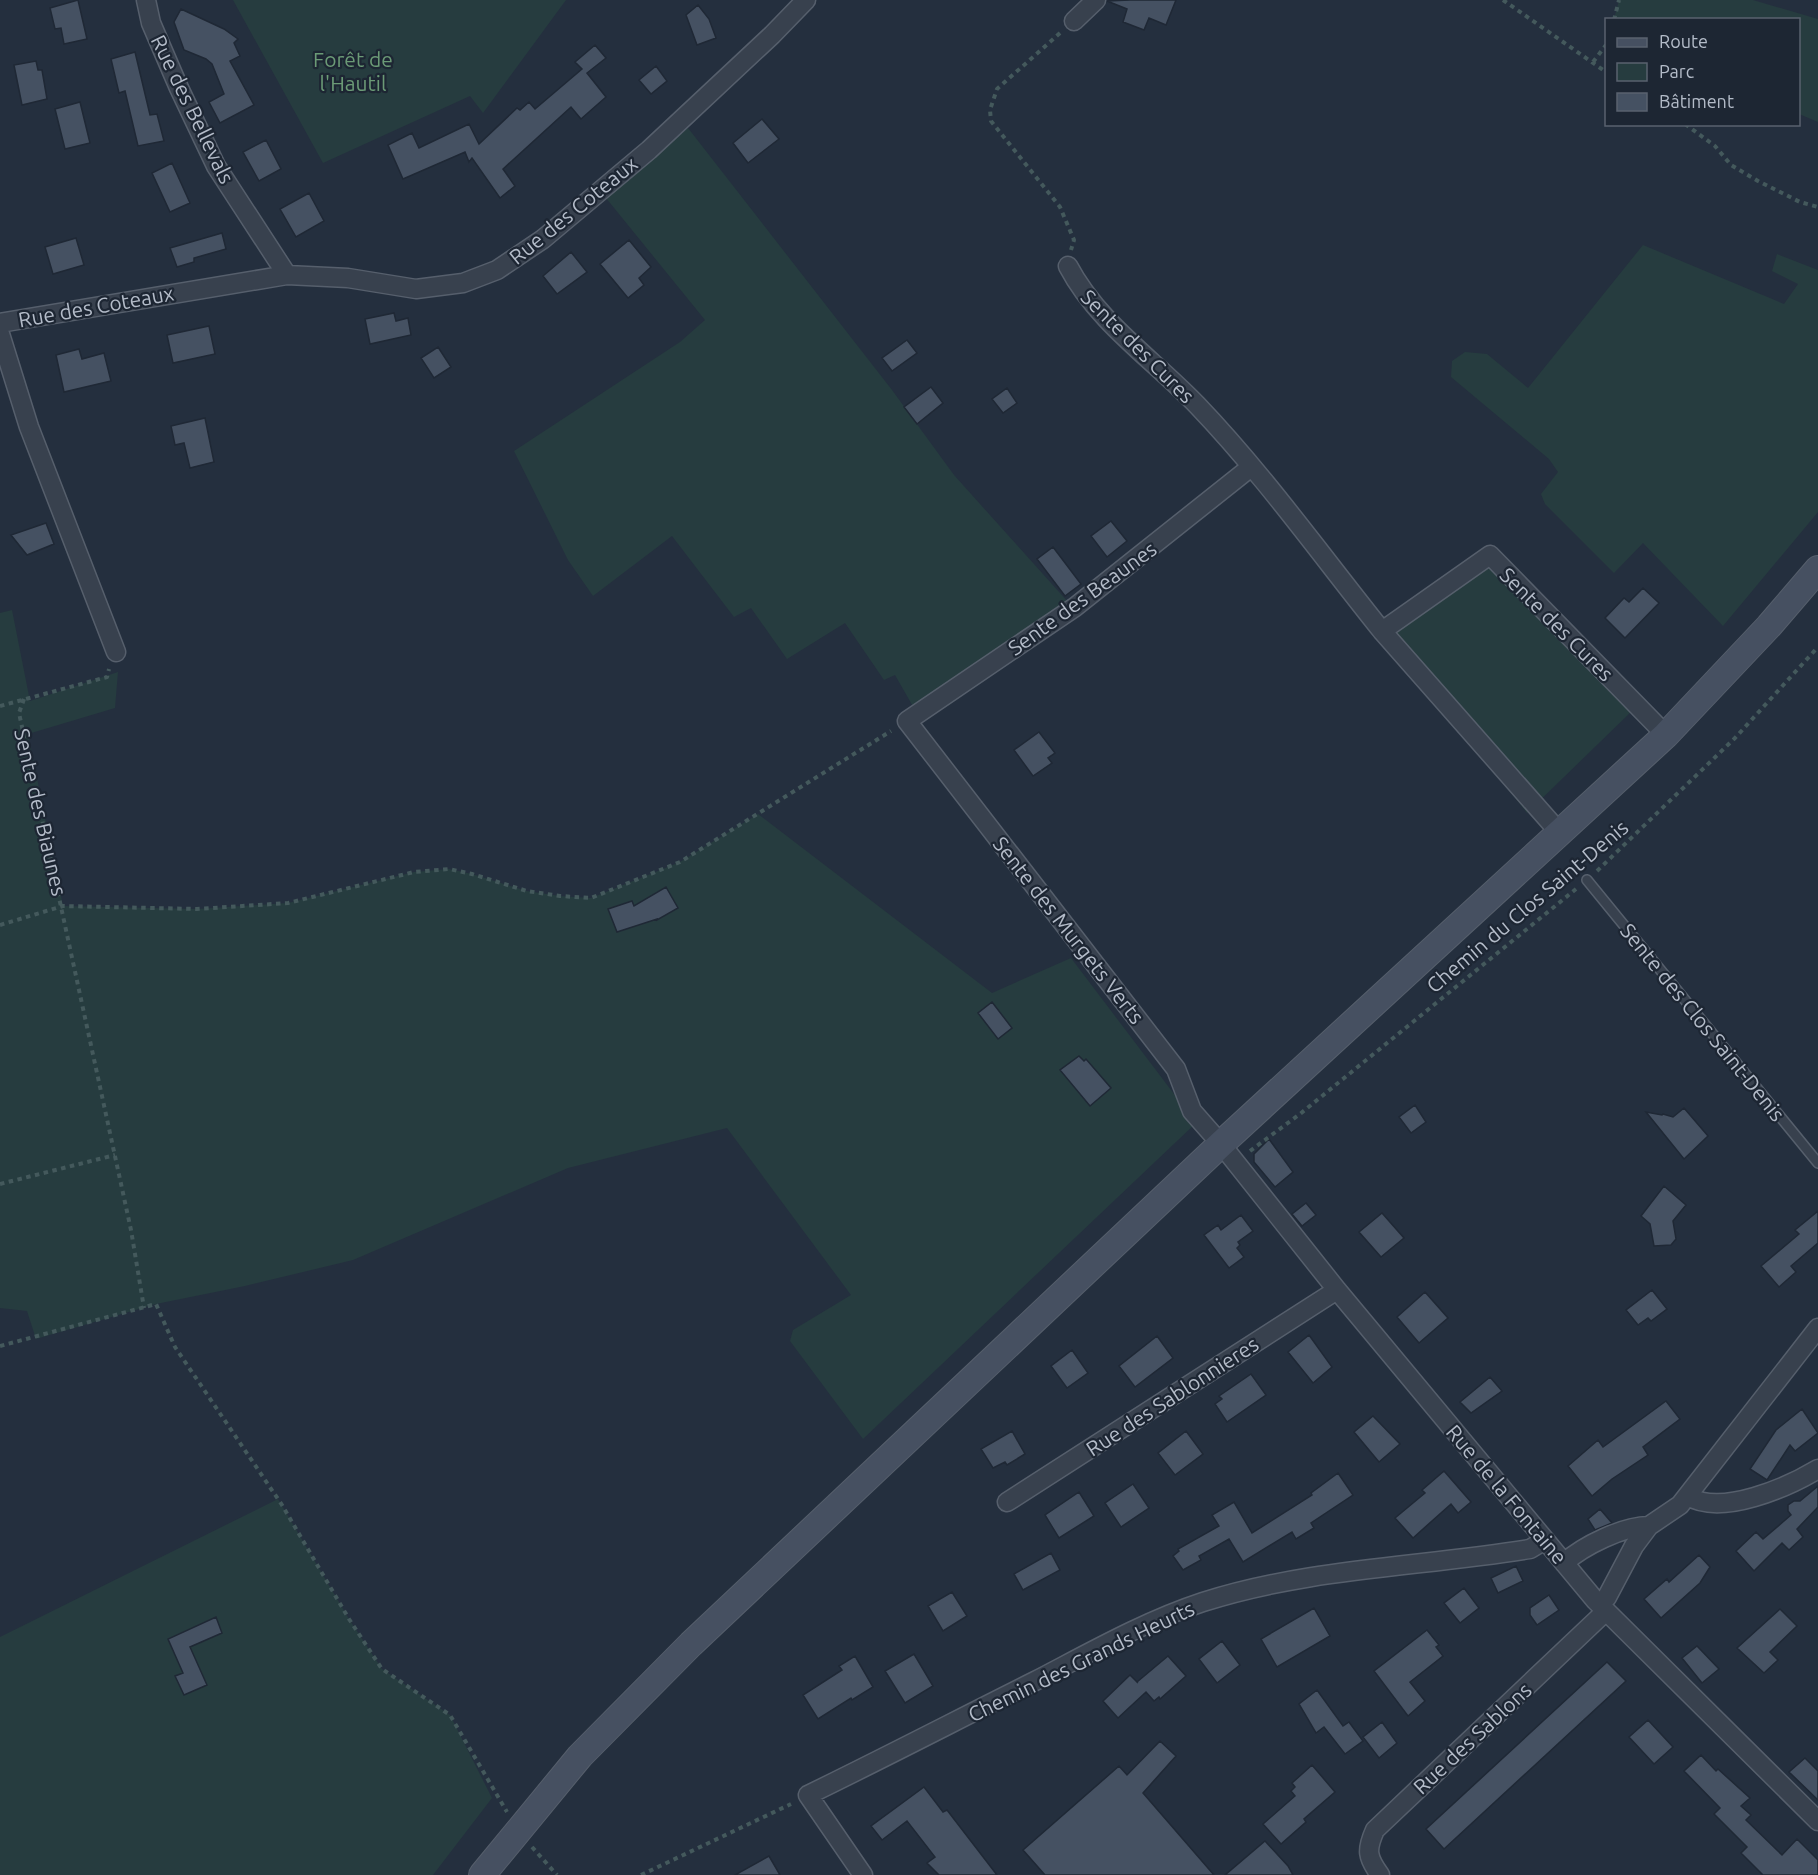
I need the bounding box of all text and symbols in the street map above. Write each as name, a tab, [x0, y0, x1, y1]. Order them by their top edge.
legend	[1605, 18, 1800, 126]
street label: Rue des Bellevals	[147, 31, 239, 187]
text: Route	[1659, 31, 1708, 51]
park label: Forêt de l'Hautil	[313, 47, 393, 95]
text: Parc	[1659, 61, 1694, 81]
text: Bâtiment	[1659, 91, 1734, 111]
street label: Rue des Coteaux	[504, 151, 642, 269]
street label: Rue des Coteaux	[16, 280, 176, 332]
street label: Sente des Cures	[1076, 284, 1200, 408]
street label: Sente des Beaunes	[1003, 536, 1161, 660]
street label: Sente des Cures	[1495, 562, 1619, 686]
street label: Sente des Biaunes	[10, 726, 72, 898]
street label: Chemin du Clos Saint-Denis	[1421, 815, 1633, 997]
street label: Sente des Murgets Verts	[989, 832, 1149, 1028]
street label: Sente des Clos Saint-Denis	[1616, 919, 1790, 1125]
street label: Rue des Sablonnieres	[1081, 1331, 1263, 1461]
street label: Rue de la Fontaine	[1442, 1420, 1572, 1568]
street label: Chemin des Grands Heurts	[964, 1596, 1198, 1726]
street label: Rue des Sablons	[1408, 1677, 1536, 1799]

